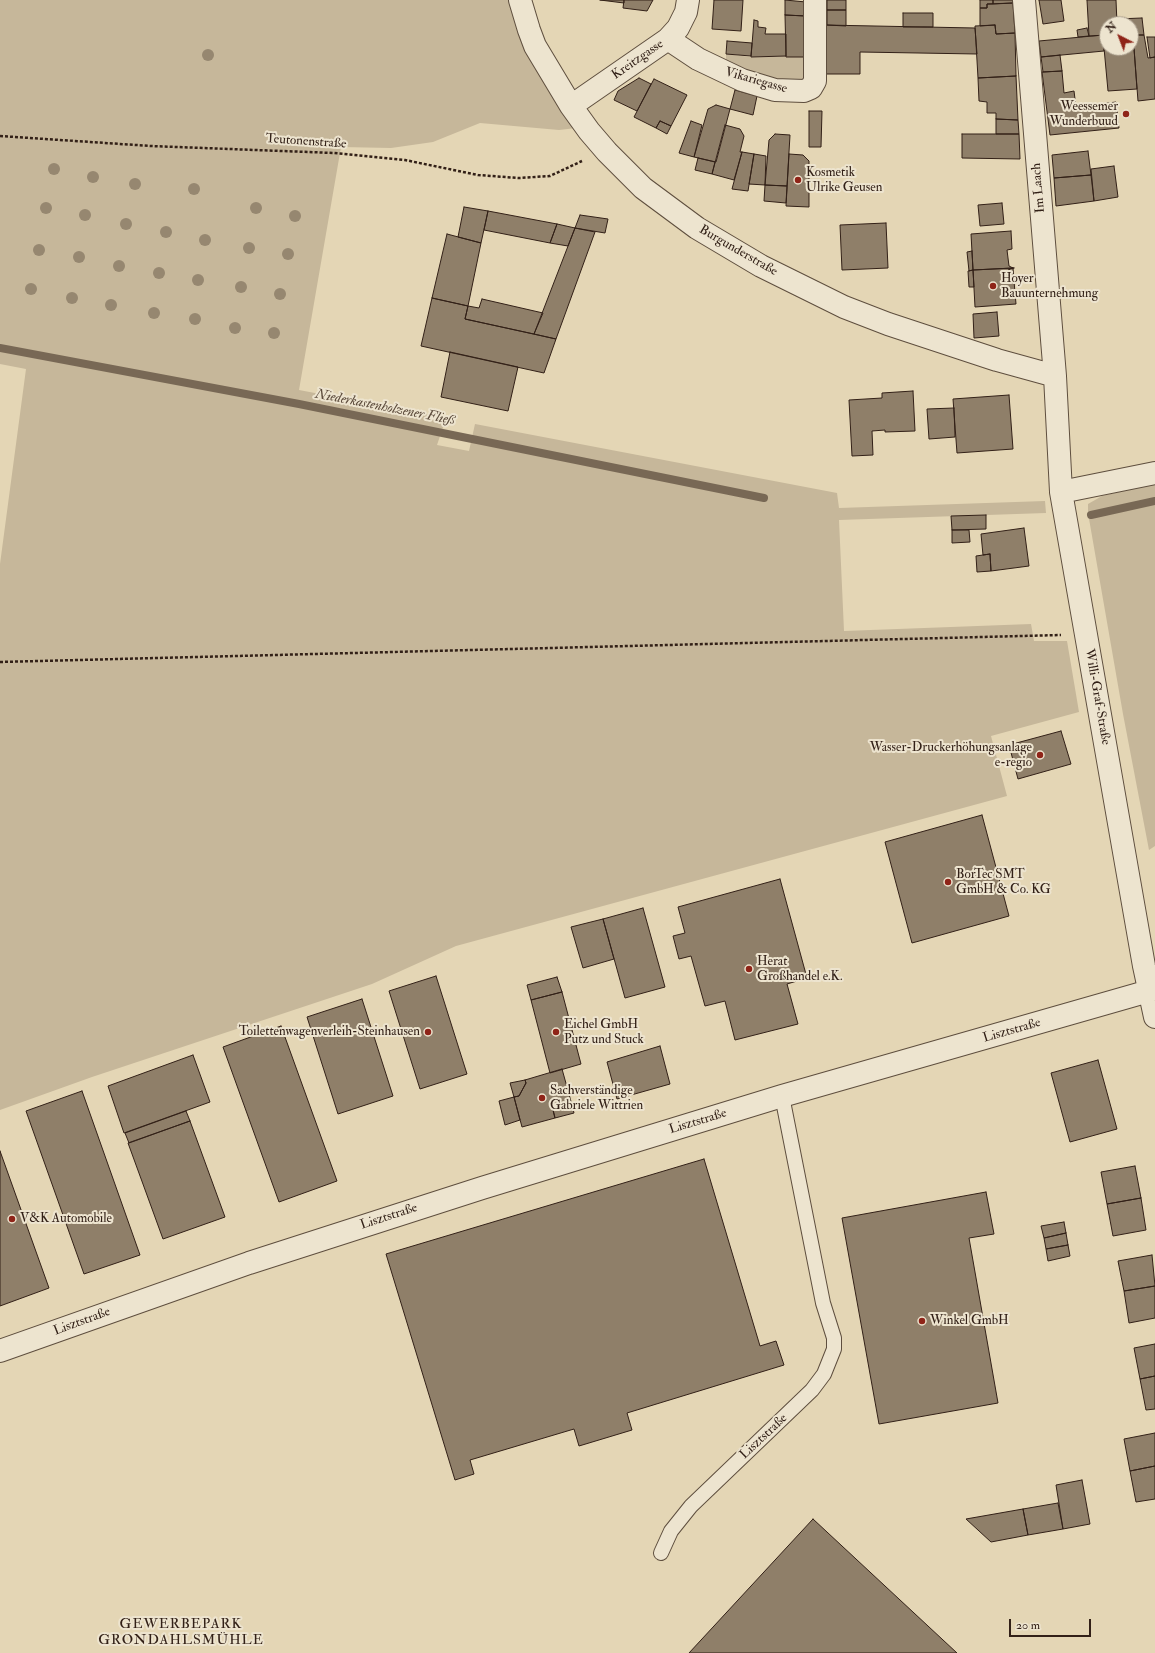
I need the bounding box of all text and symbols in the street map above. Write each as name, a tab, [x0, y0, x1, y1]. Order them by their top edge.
north arrow	[1099, 16, 1139, 56]
text: N	[1103, 19, 1119, 36]
street label: Kreitzgasse	[609, 37, 667, 83]
street label: Vikariegasse	[723, 65, 789, 97]
place label: Weessemer Wunderbuud	[1049, 99, 1118, 130]
marker: Weessemer Wunderbuud	[1121, 109, 1131, 119]
street label: Teutonenstraße	[265, 131, 347, 153]
street label: Im Laach	[1029, 162, 1049, 214]
place label: Kosmetik Ulrike Geusen	[806, 165, 882, 196]
marker: Kosmetik Ulrike Geusen	[793, 175, 803, 185]
street label: Burgunderstraße	[696, 222, 780, 280]
place label: Hoyer Bauunternehmung	[1001, 271, 1098, 302]
marker: Hoyer Bauunternehmung	[988, 281, 998, 291]
water label: Niederkastenholzener Fließ	[314, 386, 456, 430]
street label: Willi-Graf-Straße	[1081, 648, 1113, 746]
place label: Wasser-Druckerhöhungsanlage e-regio	[870, 740, 1032, 771]
marker: Wasser-Druckerhöhungsanlage e-regio	[1035, 750, 1045, 760]
place label: BorTec SMT GmbH & Co. KG	[956, 867, 1051, 898]
marker: BorTec SMT GmbH & Co. KG	[943, 877, 953, 887]
place label: Herat Großhandel e.K.	[757, 954, 843, 985]
marker: Herat Großhandel e.K.	[744, 964, 754, 974]
street label: Lisztstraße	[981, 1015, 1043, 1047]
place label: Eichel GmbH Putz und Stuck	[564, 1017, 644, 1048]
place label: Toilettenwagenverleih-Steinhausen	[239, 1024, 420, 1040]
marker: Toilettenwagenverleih-Steinhausen	[423, 1027, 433, 1037]
marker: Eichel GmbH Putz und Stuck	[551, 1027, 561, 1037]
place label: Sachverständige Gabriele Wittrien	[550, 1083, 643, 1114]
marker: Sachverständige Gabriele Wittrien	[537, 1093, 547, 1103]
street label: Lisztstraße	[667, 1106, 729, 1138]
street label: Lisztstraße	[358, 1200, 420, 1234]
place label: V&K Automobile	[20, 1211, 112, 1227]
marker: V&K Automobile	[7, 1214, 17, 1224]
street label: Lisztstraße	[52, 1305, 112, 1339]
place label: Winkel GmbH	[930, 1313, 1009, 1329]
marker: Winkel GmbH	[917, 1316, 927, 1326]
street label: Lisztstraße	[737, 1411, 791, 1463]
scale bar	[1011, 1611, 1093, 1637]
district label: GEWERBEPARK GRONDAHLSMÜHLE	[98, 1617, 264, 1650]
text: 20 m	[1016, 1618, 1040, 1633]

